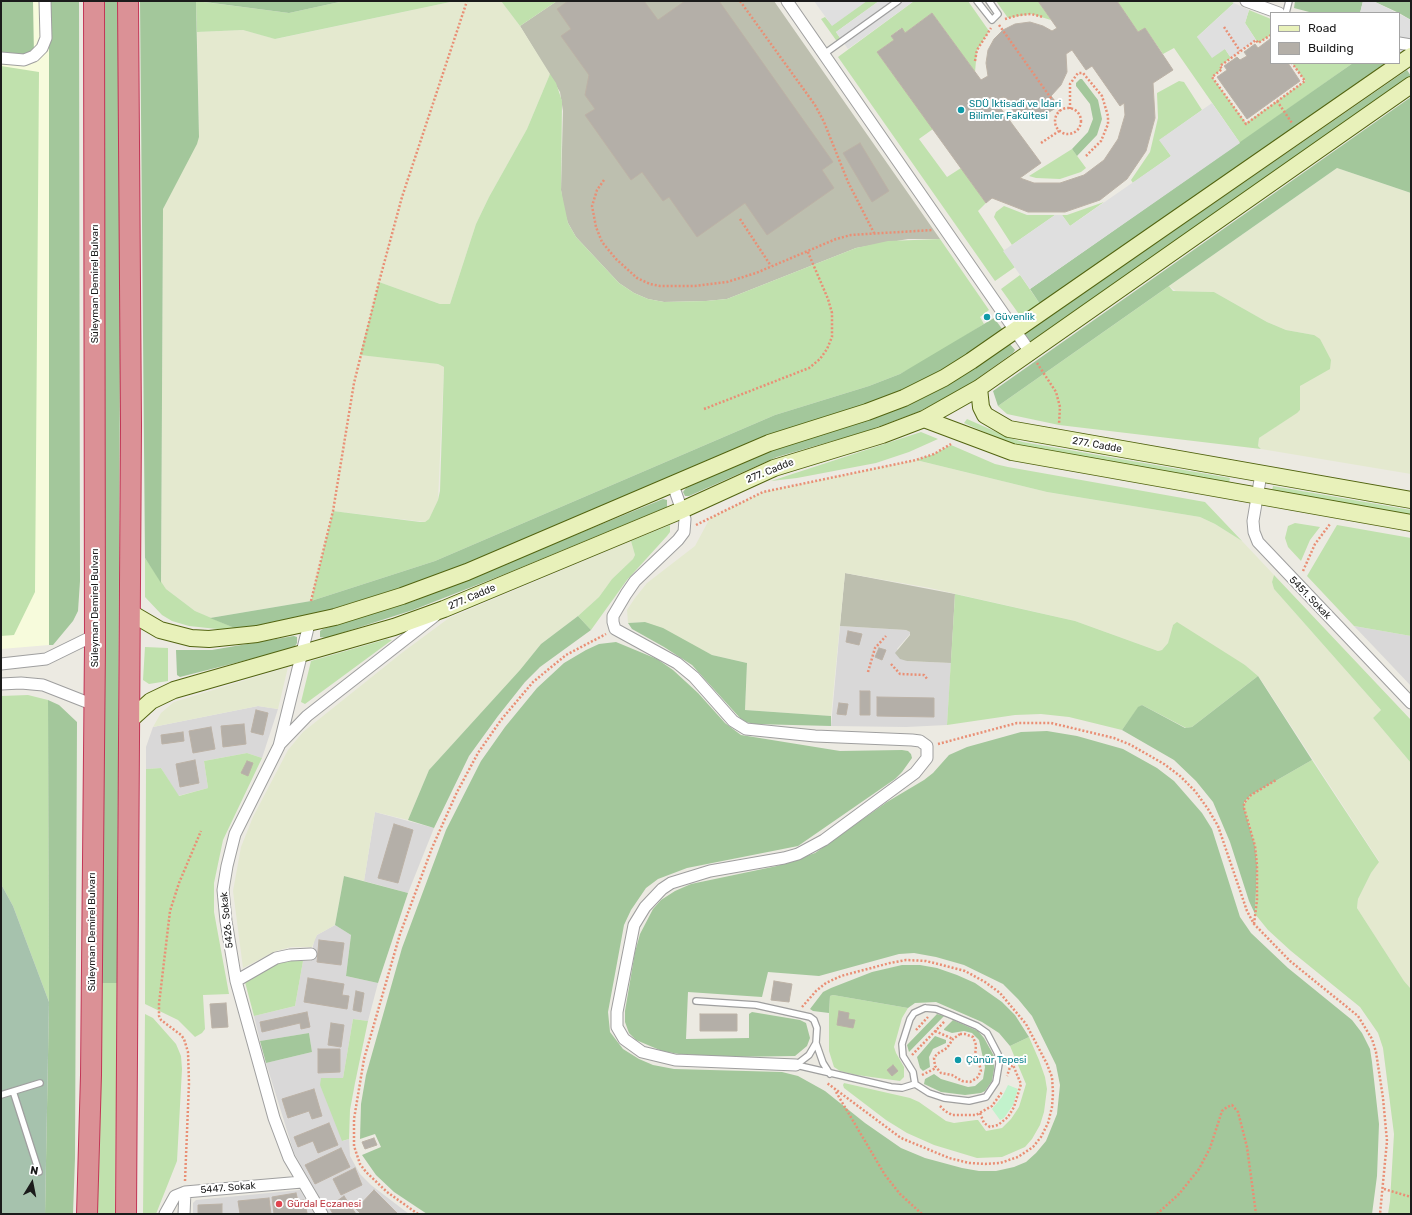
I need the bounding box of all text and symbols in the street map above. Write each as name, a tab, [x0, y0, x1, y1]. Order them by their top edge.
legend	[1270, 12, 1400, 64]
text: Road	[1308, 21, 1336, 35]
text: Building	[1308, 41, 1354, 55]
place label: SDÜ İktisadi ve İdari Bilimler Fakültesi	[969, 98, 1061, 122]
marker: SDÜ İktisadi ve İdari Bilimler Fakültesi	[956, 105, 966, 115]
street label: Süleyman Demirel Bulvarı	[89, 225, 101, 343]
place label: Güvenlik	[995, 311, 1035, 323]
marker: Güvenlik	[982, 312, 992, 322]
street label: 277. Cadde	[1071, 435, 1123, 455]
street label: 277. Cadde	[745, 456, 795, 486]
street label: Süleyman Demirel Bulvarı	[89, 549, 101, 667]
street label: 5451. Sokak	[1287, 574, 1333, 622]
street label: 277. Cadde	[447, 582, 497, 612]
street label: Süleyman Demirel Bulvarı	[86, 873, 98, 991]
street label: 5426. Sokak	[218, 891, 236, 949]
place label: Çünür Tepesi	[966, 1054, 1027, 1066]
marker: Çünür Tepesi	[953, 1055, 963, 1065]
north arrow	[12, 1163, 52, 1203]
text: N	[29, 1164, 39, 1178]
street label: 5447. Sokak	[200, 1180, 256, 1196]
place label: Gürdal Eczanesi	[287, 1198, 361, 1210]
marker: Gürdal Eczanesi	[274, 1199, 284, 1209]

